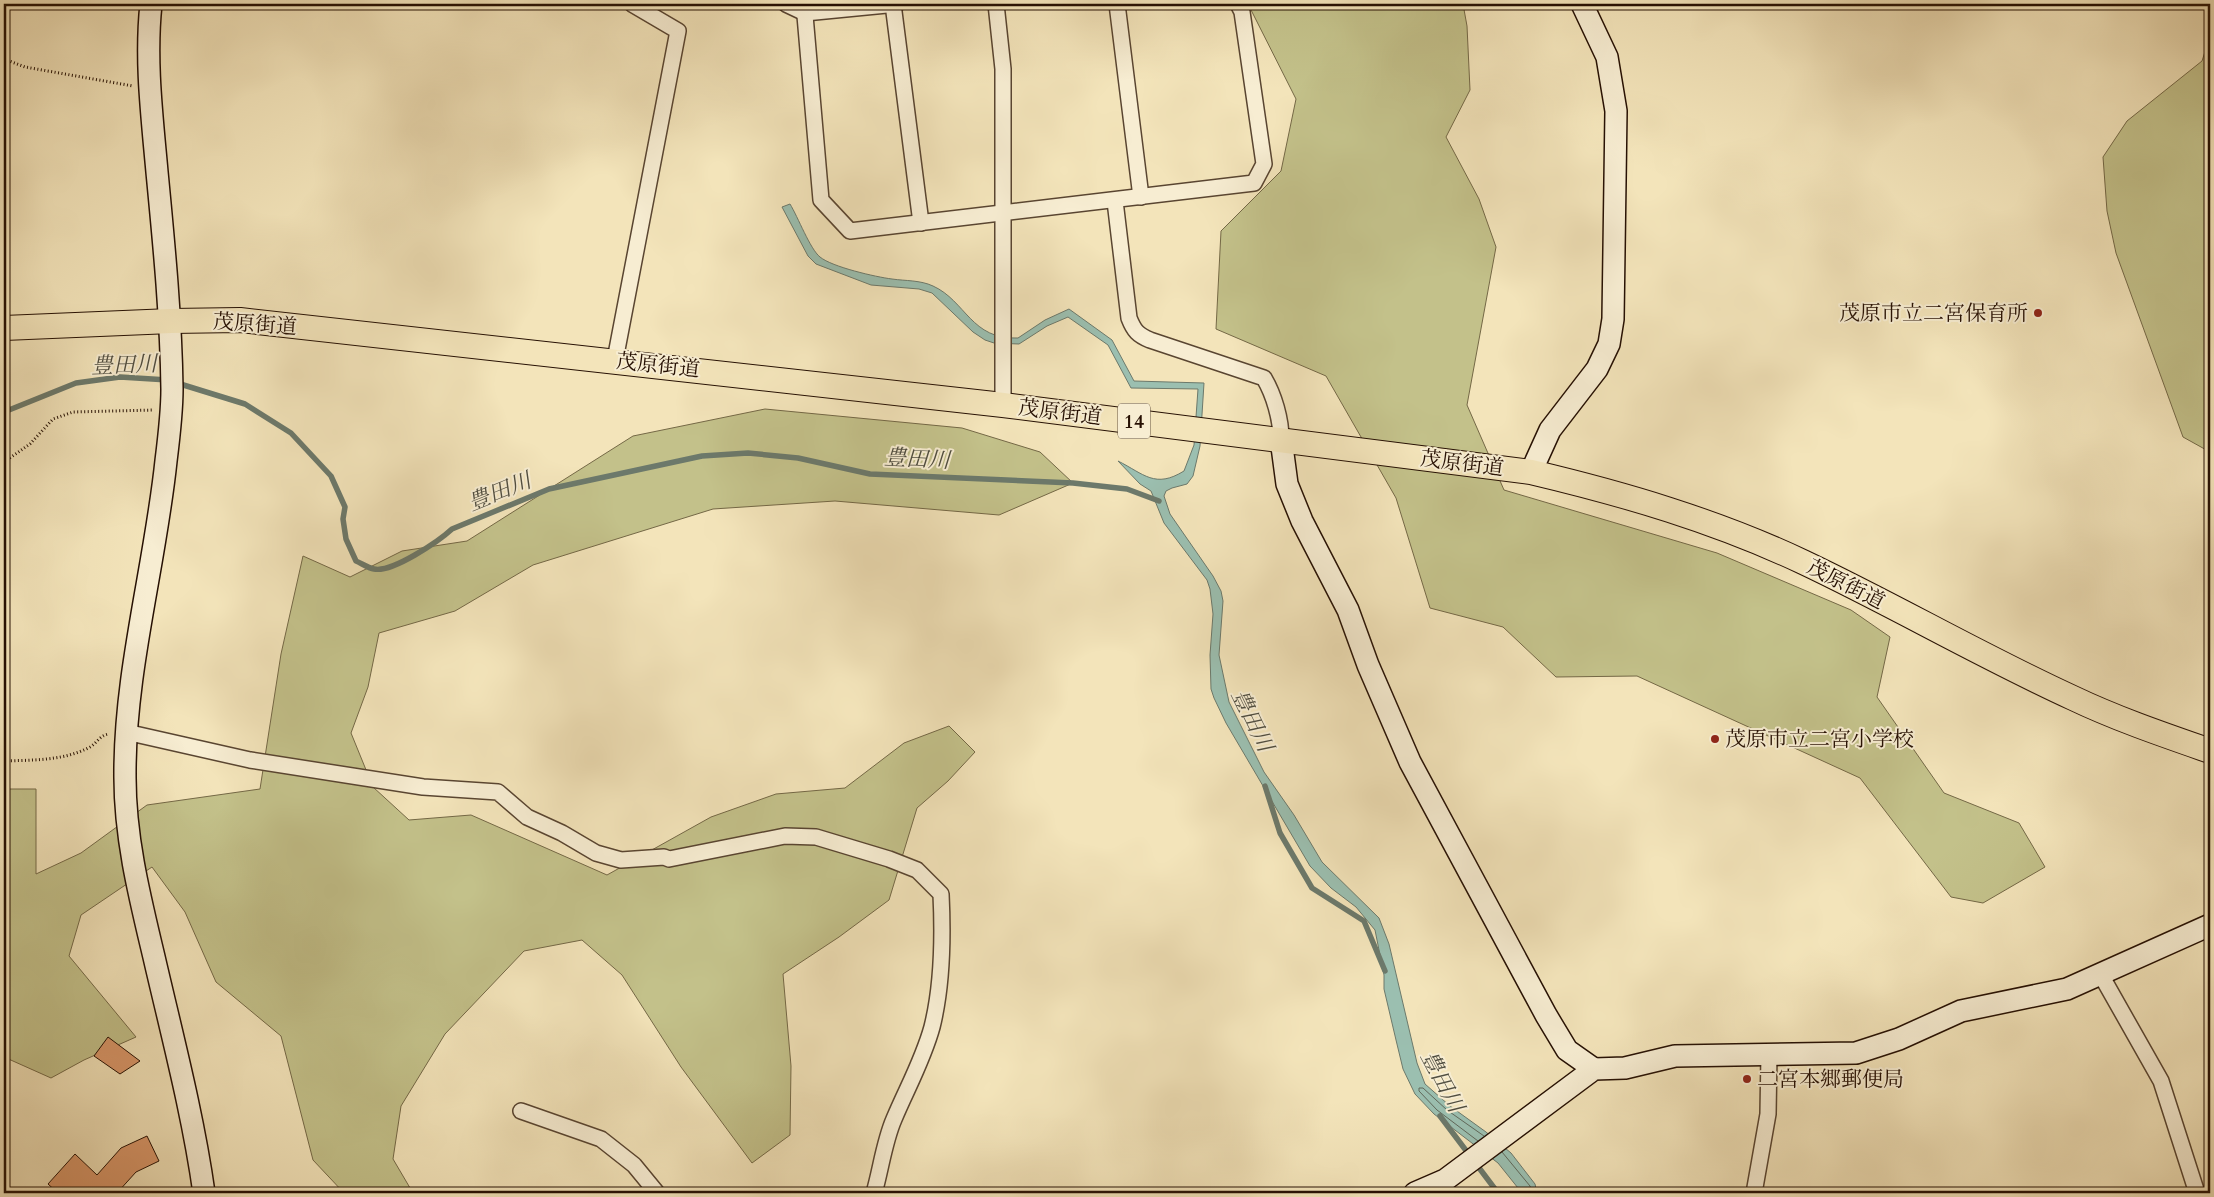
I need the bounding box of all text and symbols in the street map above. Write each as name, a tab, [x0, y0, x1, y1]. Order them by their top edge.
place label: 茂原市立二宮保育所	[1839, 299, 2028, 328]
street label: 茂原街道	[212, 307, 298, 342]
marker: 茂原市立二宮保育所	[2032, 307, 2044, 319]
street label: 茂原街道	[615, 347, 701, 384]
water label: 豊田川	[91, 349, 160, 381]
street label: 茂原街道	[1016, 393, 1103, 432]
road number: 14	[1118, 404, 1150, 438]
water label: 豊田川	[883, 442, 953, 476]
street label: 茂原街道	[1418, 444, 1505, 483]
water label: 豊田川	[463, 465, 537, 518]
street label: 茂原街道	[1802, 552, 1890, 616]
water label: 豊田川	[1224, 684, 1281, 758]
place label: 茂原市立二宮小学校	[1725, 725, 1914, 754]
marker: 茂原市立二宮小学校	[1709, 733, 1721, 745]
water label: 豊田川	[1413, 1045, 1472, 1119]
place label: 二宮本郷郵便局	[1757, 1065, 1904, 1094]
marker: 二宮本郷郵便局	[1741, 1073, 1753, 1085]

